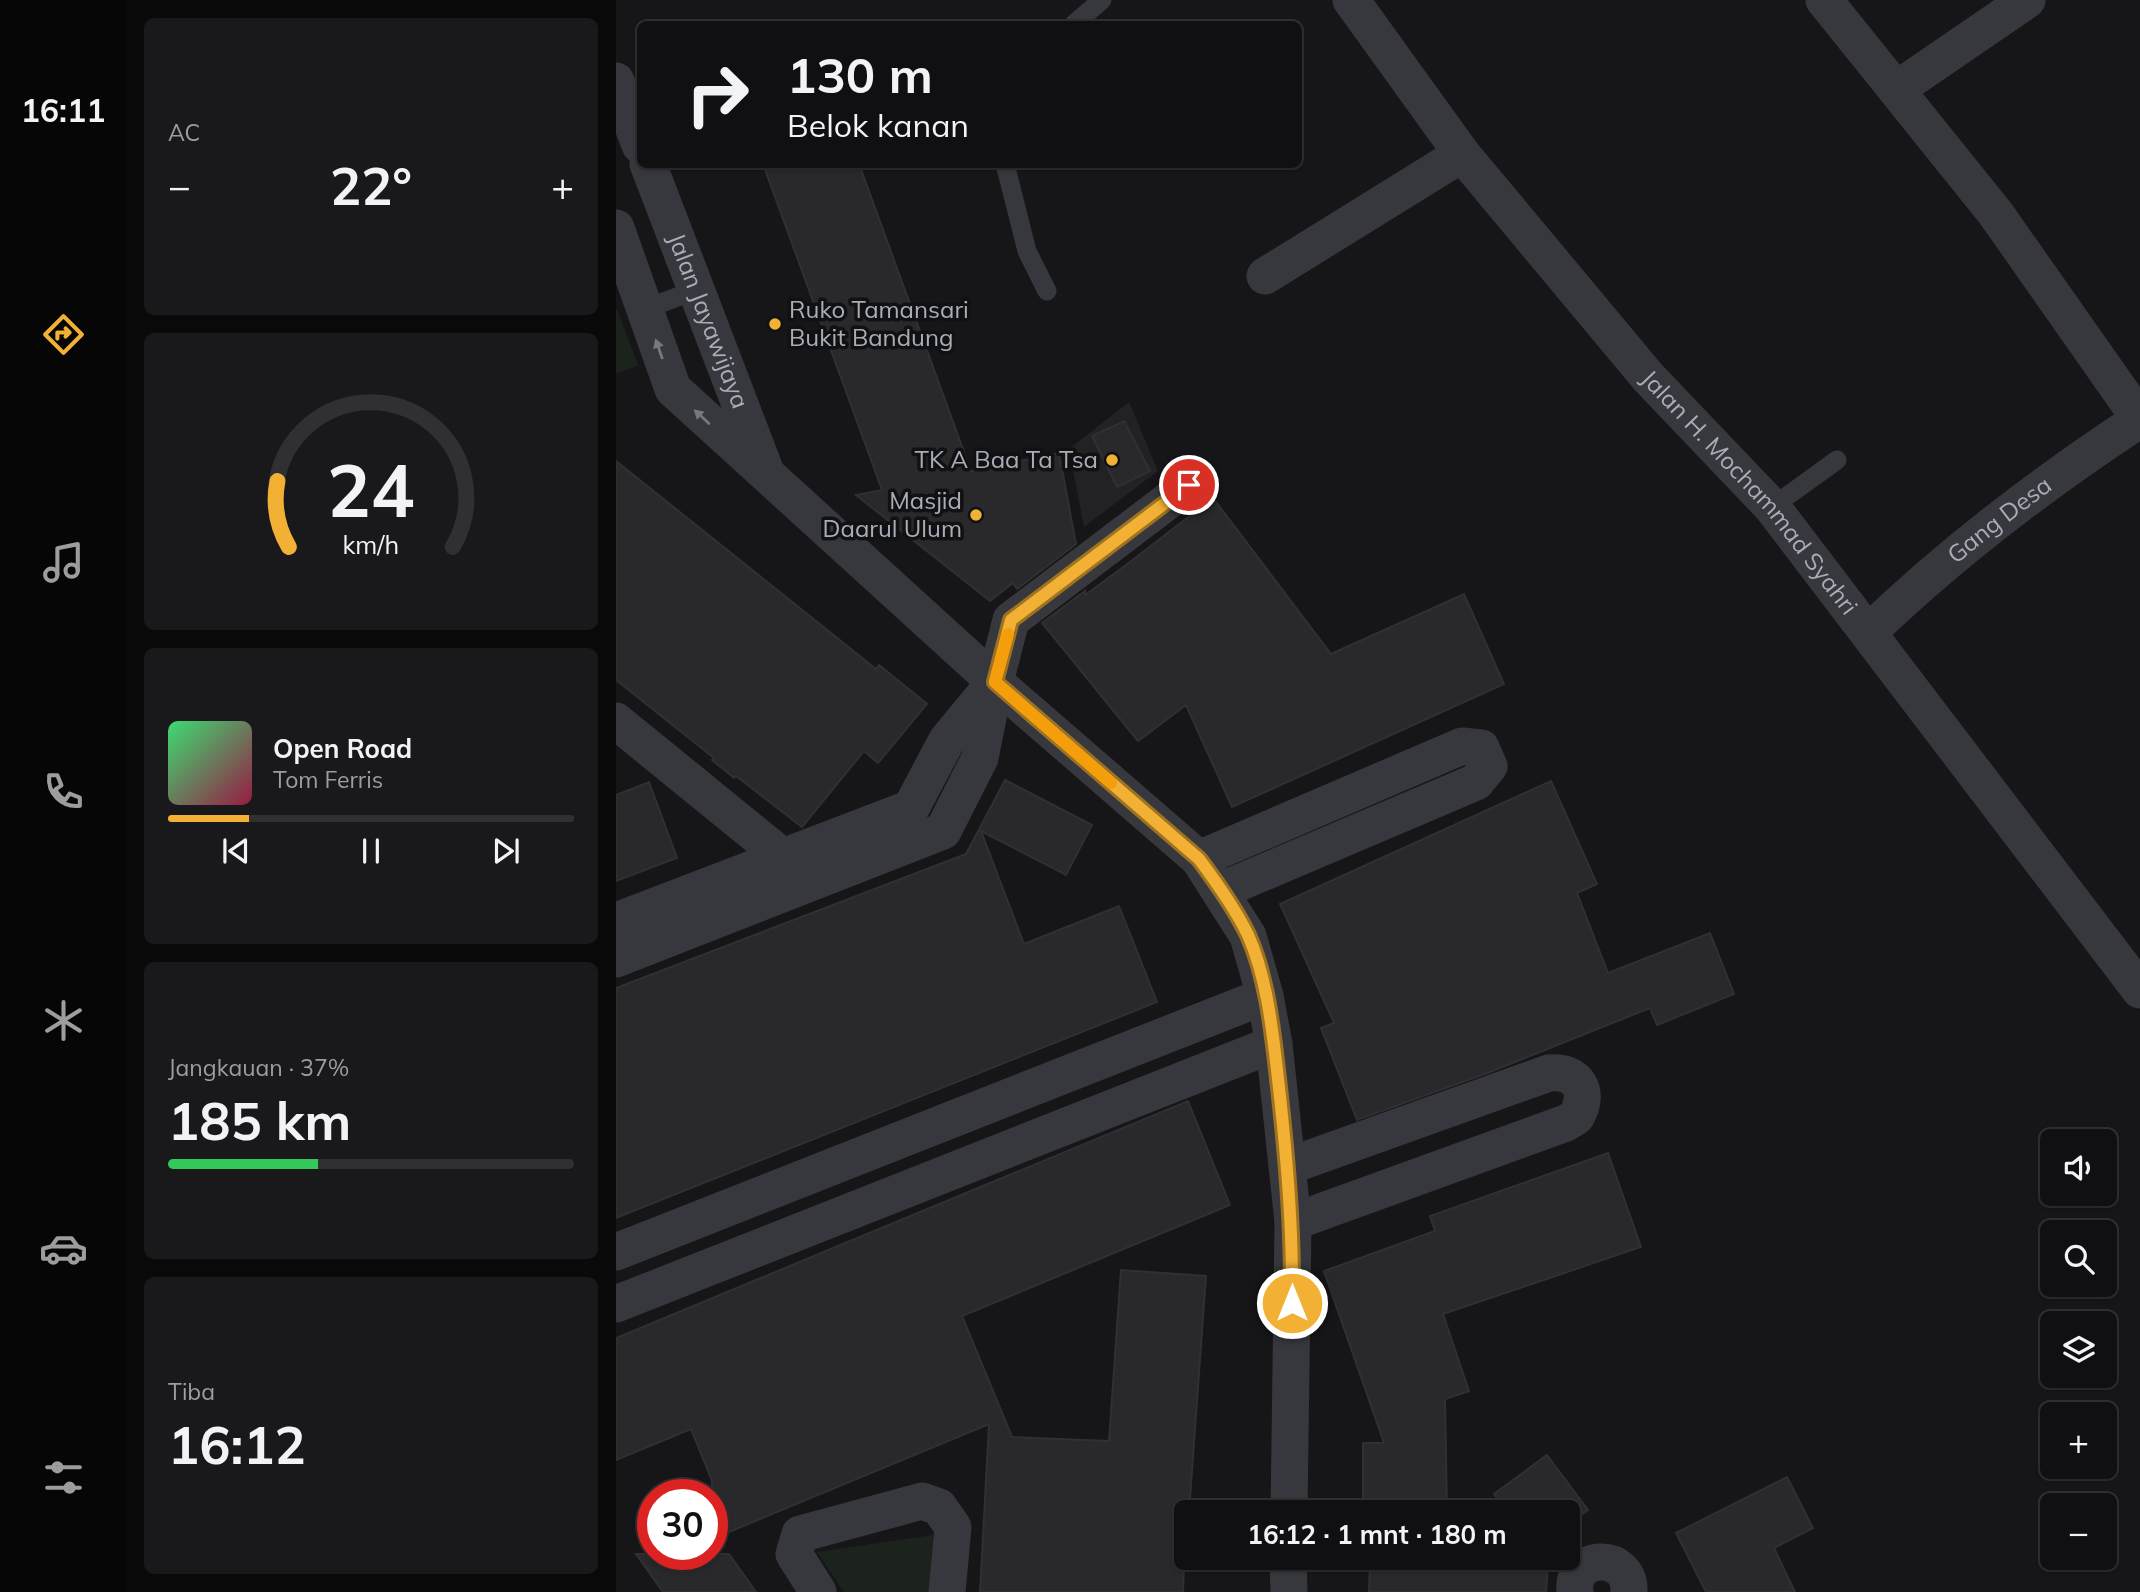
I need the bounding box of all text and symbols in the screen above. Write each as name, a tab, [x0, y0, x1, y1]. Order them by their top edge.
text: 130 m	[787, 44, 933, 105]
icon: right	[672, 49, 763, 140]
text: 16:11	[21, 90, 105, 130]
text: Belok kanan	[787, 105, 969, 145]
text: AC	[168, 118, 200, 147]
text: 22°	[330, 153, 412, 218]
text: −	[168, 162, 191, 210]
text: +	[551, 162, 574, 210]
street label: Jalan Jayawijaya	[662, 229, 756, 412]
place label: Ruko Tamansari Bukit Bandung	[789, 294, 969, 352]
icon: directions	[39, 310, 88, 359]
marker: Ruko Tamansari Bukit Bandung	[767, 316, 783, 332]
one-way arrow	[653, 338, 664, 359]
street label: Jalan H. Mochammad Syahri	[1635, 363, 1865, 620]
one-way arrow	[694, 408, 711, 425]
place label: TK A Baa Ta Tsa	[914, 444, 1098, 474]
text: 24	[327, 445, 415, 536]
marker: TK A Baa Ta Tsa	[1104, 452, 1120, 468]
pin	[1159, 455, 1219, 515]
icon: arrive	[1170, 466, 1208, 504]
street label: Gang Desa	[1941, 469, 2057, 569]
place label: Masjid Daarul Ulum	[823, 485, 962, 543]
marker: Masjid Daarul Ulum	[968, 507, 984, 523]
text: km/h	[343, 529, 399, 560]
icon: music	[39, 538, 88, 587]
text: Open Road	[273, 732, 412, 765]
text: Tom Ferris	[273, 765, 383, 794]
icon: phone	[39, 767, 88, 816]
icon: previous	[217, 832, 255, 870]
icon: pause	[352, 832, 390, 870]
icon: next	[487, 832, 525, 870]
icon: climate	[39, 996, 88, 1045]
text: Jangkauan · 37%	[168, 1053, 349, 1082]
text: 185 km	[168, 1088, 351, 1153]
map controls	[2040, 1129, 2117, 1570]
button: sound	[2040, 1129, 2117, 1206]
button: search	[2040, 1220, 2117, 1297]
icon: car	[39, 1224, 88, 1273]
position arrow	[1255, 1266, 1329, 1340]
button: layers	[2040, 1311, 2117, 1388]
text: Tiba	[168, 1377, 215, 1406]
button: +	[2040, 1402, 2117, 1479]
text: 16:12	[168, 1412, 306, 1477]
icon: filters	[39, 1453, 88, 1502]
speed limit sign: 30	[637, 1479, 728, 1570]
button: −	[2040, 1493, 2117, 1570]
text: 16:12 · 1 mnt · 180 m	[1247, 1518, 1507, 1551]

